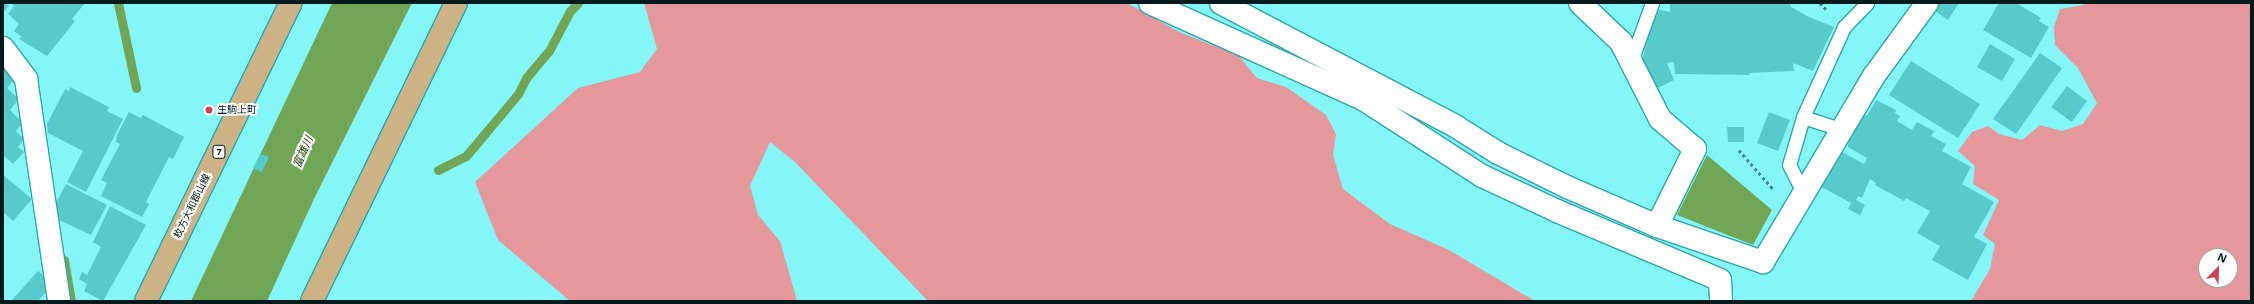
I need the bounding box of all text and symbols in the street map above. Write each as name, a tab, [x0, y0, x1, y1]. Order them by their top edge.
place label: 生駒上町	[217, 104, 257, 116]
marker: 生駒上町	[204, 105, 214, 115]
water label: 富雄川	[290, 134, 316, 170]
road number: 7	[212, 145, 226, 159]
street label: 枚方大和郡山線	[171, 172, 213, 240]
north arrow	[2198, 248, 2238, 288]
text: N	[2215, 249, 2230, 266]

